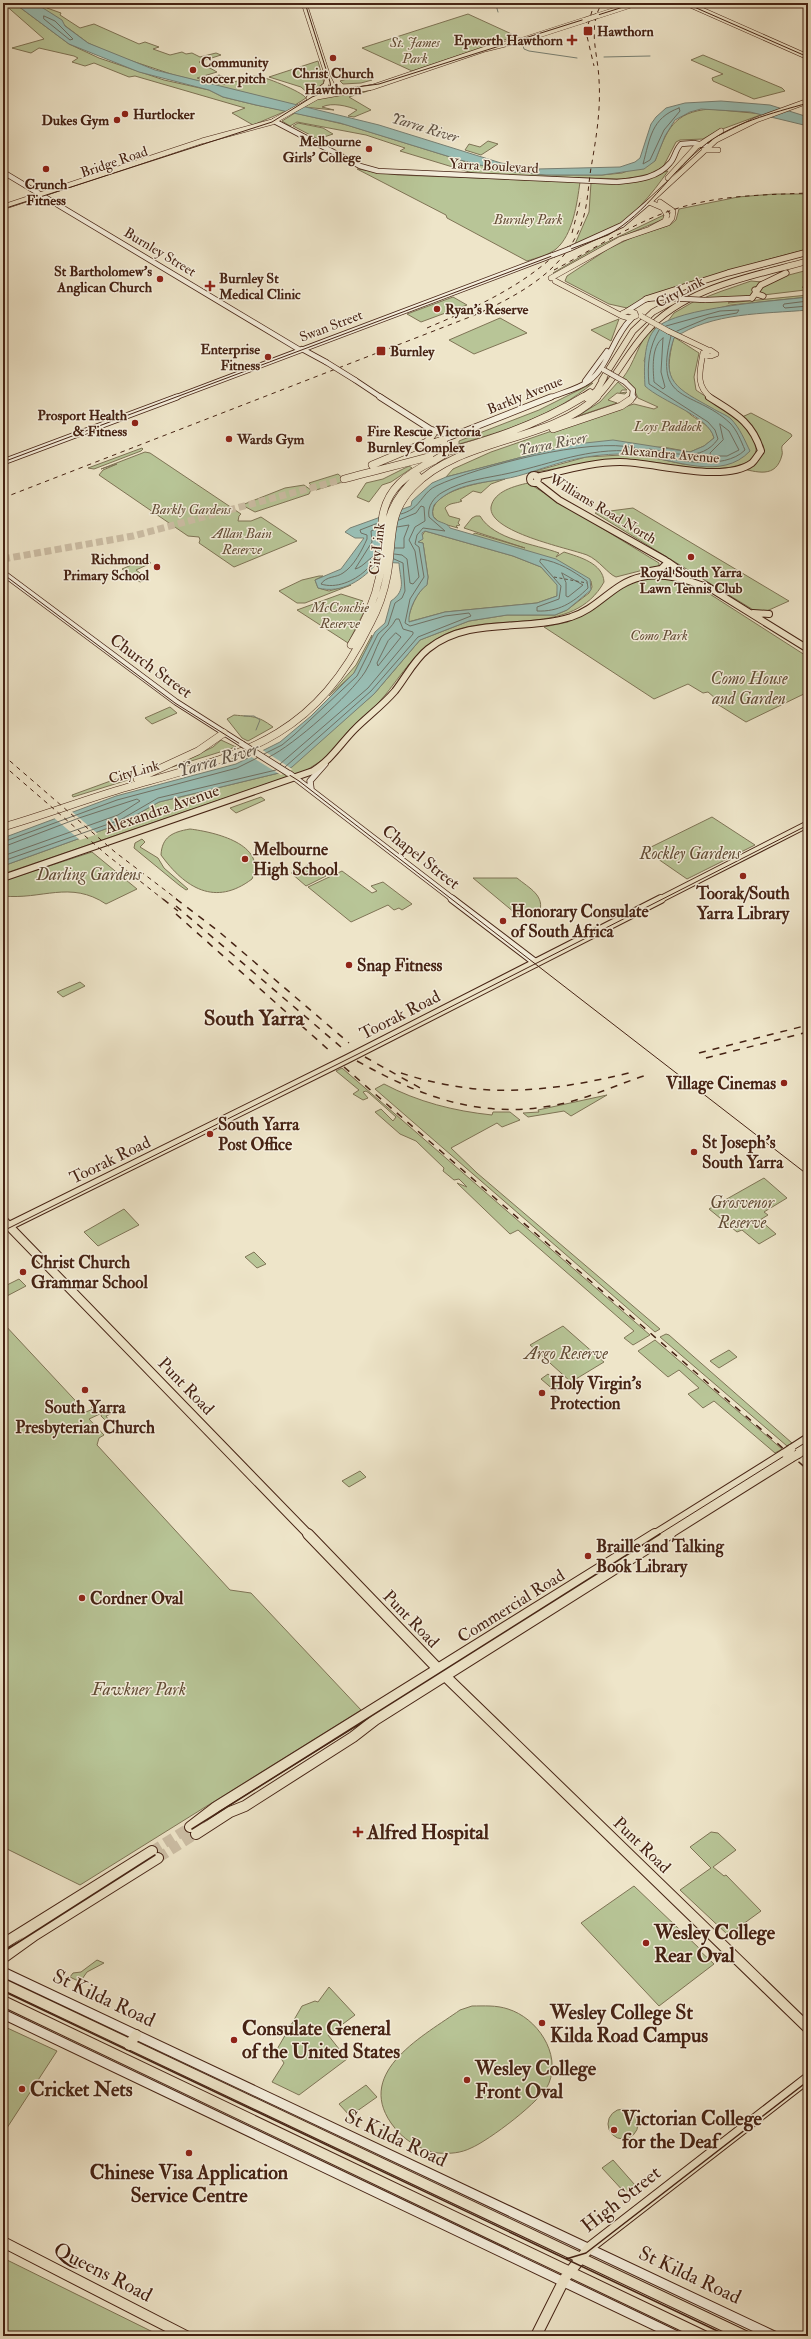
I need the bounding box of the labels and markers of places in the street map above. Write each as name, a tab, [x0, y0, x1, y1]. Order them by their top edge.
place label: Hawthorn	[597, 23, 655, 40]
marker: Hawthorn	[582, 25, 594, 37]
place label: Epworth Hawthorn	[454, 32, 564, 50]
marker: Epworth Hawthorn	[566, 34, 578, 46]
marker: Christ Church Hawthorn	[328, 53, 338, 63]
place label: Community soccer pitch	[201, 54, 269, 88]
marker: Community soccer pitch	[188, 65, 198, 75]
place label: Christ Church Hawthorn	[292, 65, 375, 98]
place label: Hurtlocker	[133, 106, 196, 123]
marker: Hurtlocker	[120, 109, 130, 119]
place label: Dukes Gym	[41, 112, 109, 130]
marker: Dukes Gym	[112, 115, 122, 125]
place label: Melbourne Girls' College	[283, 133, 361, 167]
marker: Melbourne Girls' College	[364, 144, 374, 154]
marker: Crunch Fitness	[41, 164, 51, 174]
place label: Crunch Fitness	[25, 176, 68, 209]
place label: St Bartholomew's Anglican Church	[54, 263, 153, 297]
place label: Burnley St Medical Clinic	[218, 270, 301, 303]
marker: St Bartholomew's Anglican Church	[155, 274, 165, 284]
marker: Burnley St Medical Clinic	[204, 280, 216, 292]
place label: Ryan's Reserve	[445, 301, 529, 319]
marker: Ryan's Reserve	[432, 304, 442, 314]
place label: Enterprise Fitness	[201, 341, 260, 374]
place label: Burnley	[390, 343, 435, 361]
marker: Burnley	[375, 345, 387, 357]
marker: Enterprise Fitness	[263, 352, 273, 362]
place label: Prosport Health & Fitness	[37, 407, 128, 440]
marker: Prosport Health & Fitness	[130, 418, 140, 428]
place label: Fire Rescue Victoria Burnley Complex	[367, 423, 482, 457]
place label: Wards Gym	[236, 431, 304, 449]
marker: Wards Gym	[224, 434, 234, 444]
marker: Fire Rescue Victoria Burnley Complex	[354, 434, 364, 444]
place label: Richmond Primary School	[63, 551, 149, 585]
marker: Royal South Yarra Lawn Tennis Club	[686, 552, 696, 562]
marker: Richmond Primary School	[152, 562, 162, 572]
place label: Royal South Yarra Lawn Tennis Club	[640, 564, 743, 597]
place label: Melbourne High School	[252, 839, 339, 881]
marker: Melbourne High School	[240, 854, 250, 864]
marker: Toorak/South Yarra Library	[738, 871, 748, 881]
place label: Toorak/South Yarra Library	[695, 883, 790, 925]
place label: Honorary Consulate of South Africa	[511, 901, 649, 942]
marker: Honorary Consulate of South Africa	[498, 916, 508, 926]
place label: Snap Fitness	[357, 955, 443, 977]
marker: Snap Fitness	[344, 960, 354, 970]
place label: Village Cinemas	[665, 1073, 776, 1095]
marker: Village Cinemas	[779, 1078, 789, 1088]
place label: South Yarra Post Office	[218, 1114, 300, 1155]
marker: South Yarra Post Office	[205, 1129, 215, 1139]
place label: St Joseph's South Yarra	[702, 1132, 784, 1173]
marker: St Joseph's South Yarra	[689, 1147, 699, 1157]
place label: Christ Church Grammar School	[31, 1252, 148, 1293]
marker: Christ Church Grammar School	[18, 1267, 28, 1277]
place label: Holy Virgin's Protection	[550, 1373, 642, 1414]
marker: South Yarra Presbyterian Church	[80, 1385, 90, 1395]
marker: Holy Virgin's Protection	[537, 1388, 547, 1398]
place label: South Yarra Presbyterian Church	[15, 1397, 155, 1439]
place label: Braille and Talking Book Library	[596, 1536, 724, 1578]
marker: Braille and Talking Book Library	[583, 1551, 593, 1561]
place label: Cordner Oval	[90, 1588, 184, 1609]
marker: Cordner Oval	[77, 1593, 87, 1603]
place label: Alfred Hospital	[366, 1820, 490, 1846]
marker: Alfred Hospital	[352, 1826, 364, 1838]
place label: Wesley College Rear Oval	[653, 1920, 776, 1968]
marker: Wesley College Rear Oval	[641, 1938, 651, 1948]
place label: Wesley College St Kilda Road Campus	[549, 2000, 708, 2049]
place label: Consulate General of the United States	[242, 2016, 400, 2064]
marker: Wesley College St Kilda Road Campus	[537, 2018, 547, 2028]
marker: Consulate General of the United States	[229, 2035, 239, 2045]
place label: Wesley College Front Oval	[474, 2056, 597, 2104]
marker: Wesley College Front Oval	[462, 2075, 472, 2085]
place label: Cricket Nets	[30, 2077, 133, 2102]
marker: Cricket Nets	[17, 2084, 27, 2094]
place label: Victorian College for the Deaf	[621, 2106, 762, 2154]
marker: Victorian College for the Deaf	[609, 2125, 619, 2135]
marker: Chinese Visa Application Service Centre	[184, 2148, 194, 2158]
place label: Chinese Visa Application Service Centre	[90, 2160, 289, 2208]

